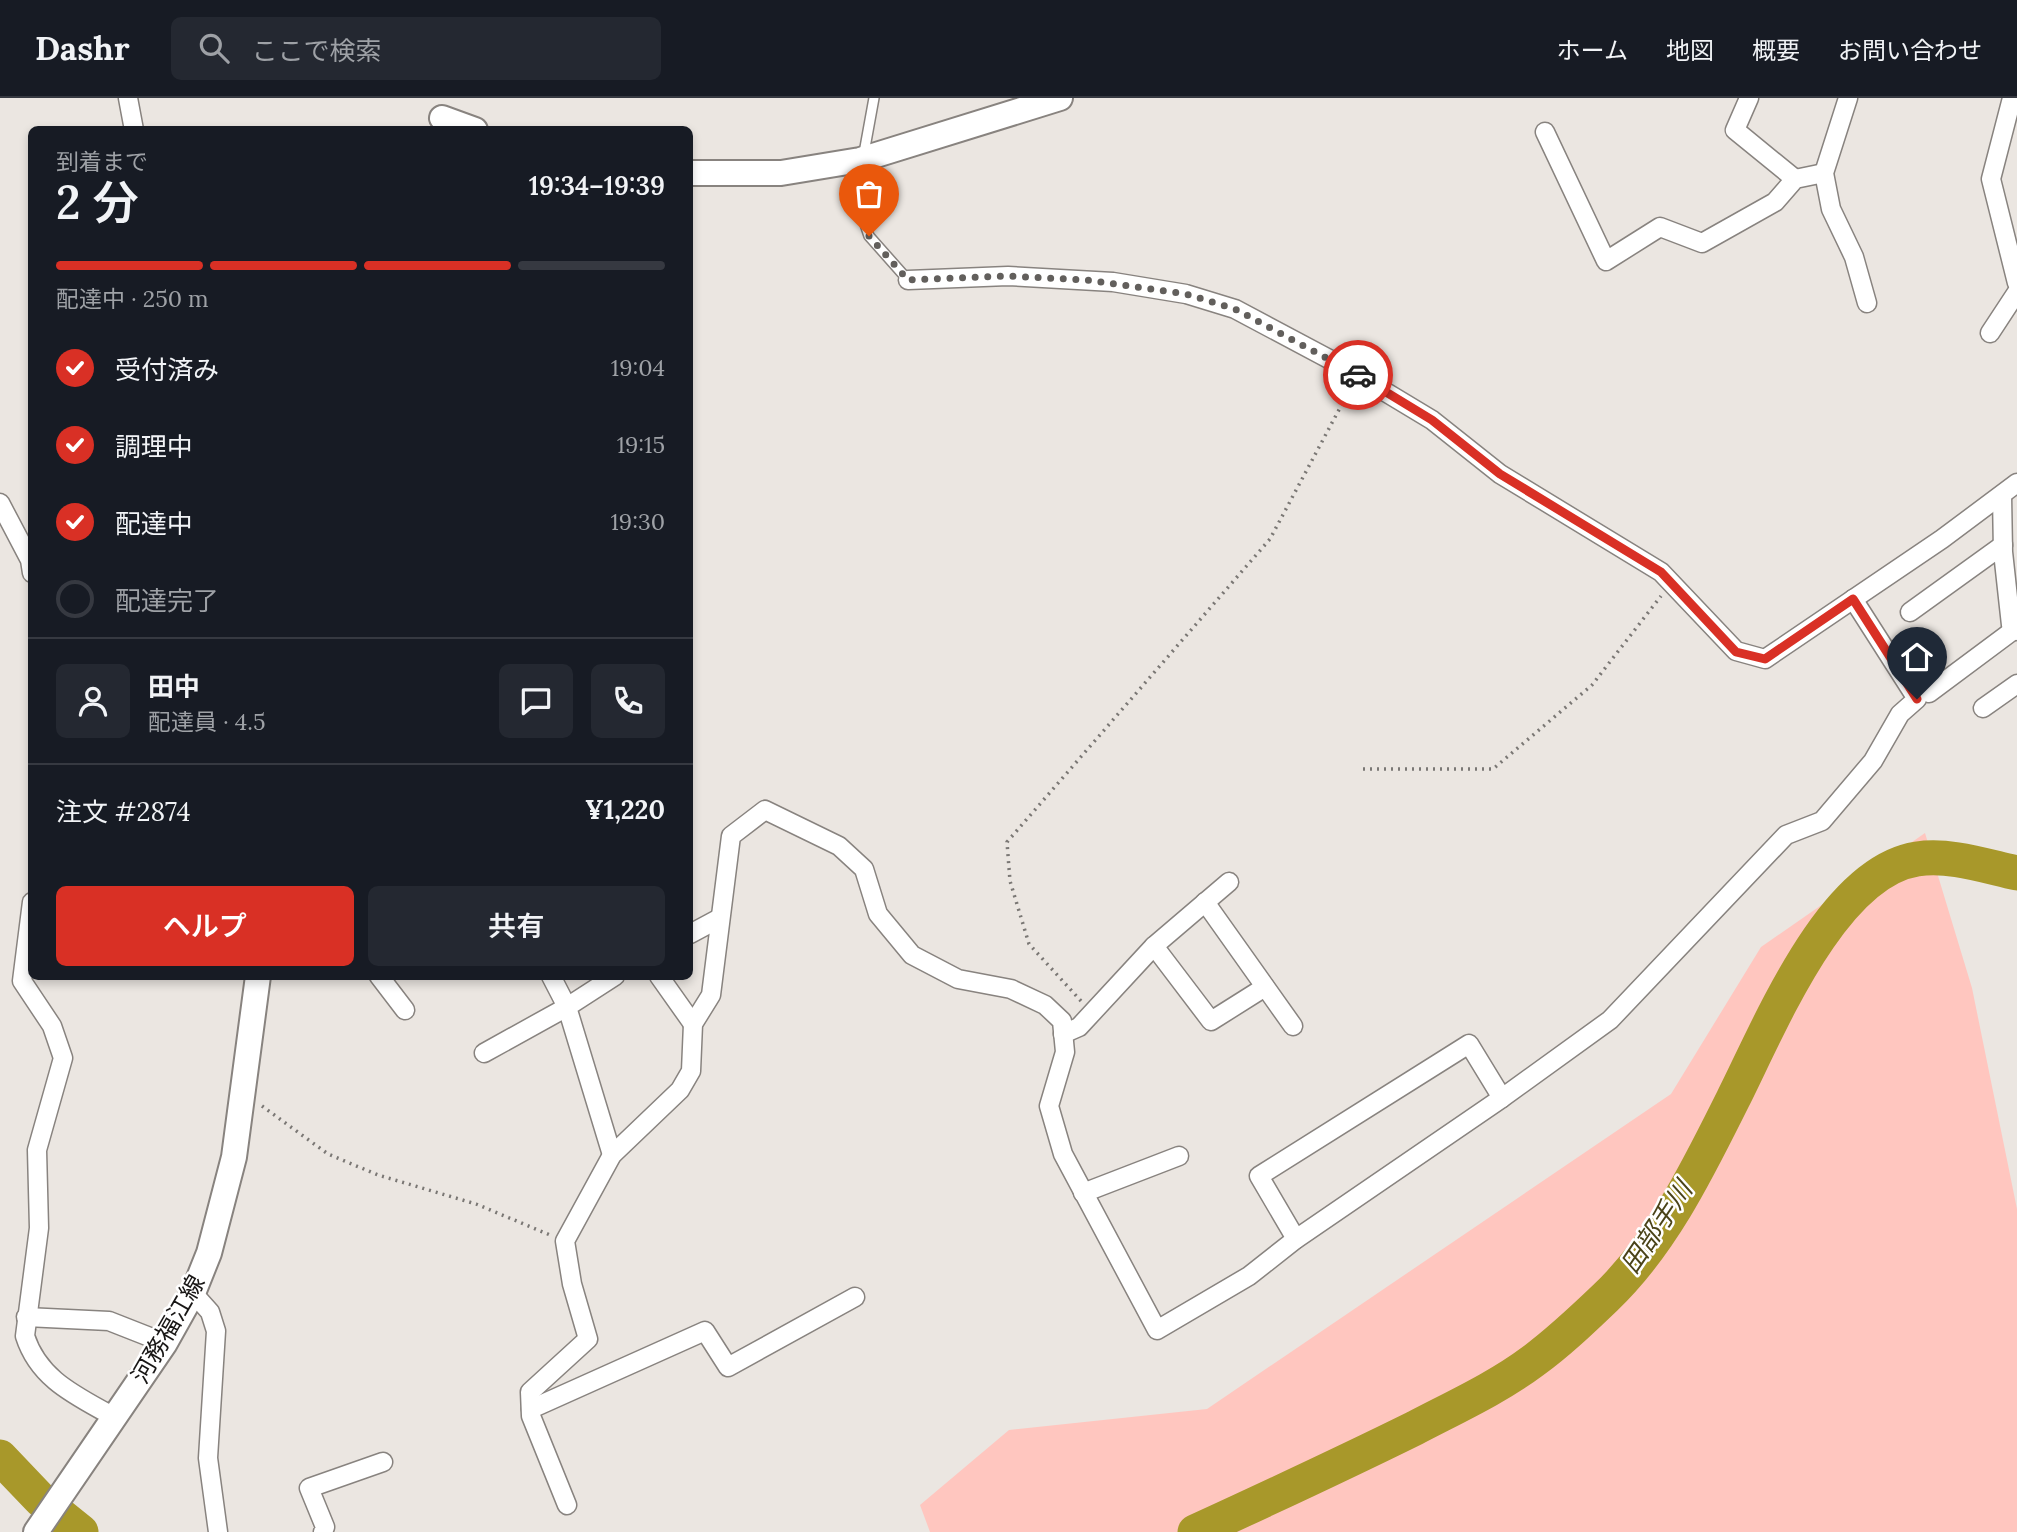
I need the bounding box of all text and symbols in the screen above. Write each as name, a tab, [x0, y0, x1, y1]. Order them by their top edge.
search box	[171, 17, 661, 80]
text: Dashr	[35, 27, 129, 69]
icon: search	[195, 29, 233, 67]
text: ここで検索	[251, 34, 382, 67]
text: ホーム	[1557, 35, 1628, 66]
text: 地図	[1666, 35, 1714, 66]
text: 概要	[1752, 35, 1800, 66]
text: お問い合わせ	[1838, 35, 1982, 66]
text: 到着まで	[56, 147, 148, 176]
pin	[839, 164, 899, 236]
text: 19:34–19:39	[529, 169, 665, 202]
text: 2 分	[56, 173, 139, 232]
icon: bag	[850, 175, 888, 213]
text: 配達中 · 250 m	[56, 284, 209, 313]
courier	[1323, 340, 1393, 410]
icon: check	[56, 349, 94, 387]
text: 受付済み	[115, 353, 219, 386]
text: 19:04	[611, 353, 665, 382]
icon: car	[1339, 356, 1377, 394]
icon: check	[56, 426, 94, 464]
text: 調理中	[115, 430, 193, 463]
text: 19:15	[617, 430, 665, 459]
icon: check	[56, 503, 94, 541]
text: 配達中	[115, 507, 193, 540]
text: 19:30	[610, 507, 665, 536]
text: 配達完了	[115, 584, 219, 617]
pin	[1887, 627, 1947, 699]
icon: home	[1898, 638, 1936, 676]
button: person	[56, 664, 130, 738]
button: chat	[499, 664, 573, 738]
button: phone	[591, 664, 665, 738]
text: 田中	[148, 670, 200, 703]
text: 配達員 · 4.5	[148, 707, 266, 736]
text: ¥1,220	[585, 793, 665, 826]
text: 注文 #2874	[56, 795, 191, 828]
button: ヘルプ	[56, 886, 354, 966]
button: 共有	[368, 886, 665, 966]
water label: 田部手川	[1613, 1172, 1700, 1279]
street label: 河務福江線	[125, 1269, 211, 1389]

